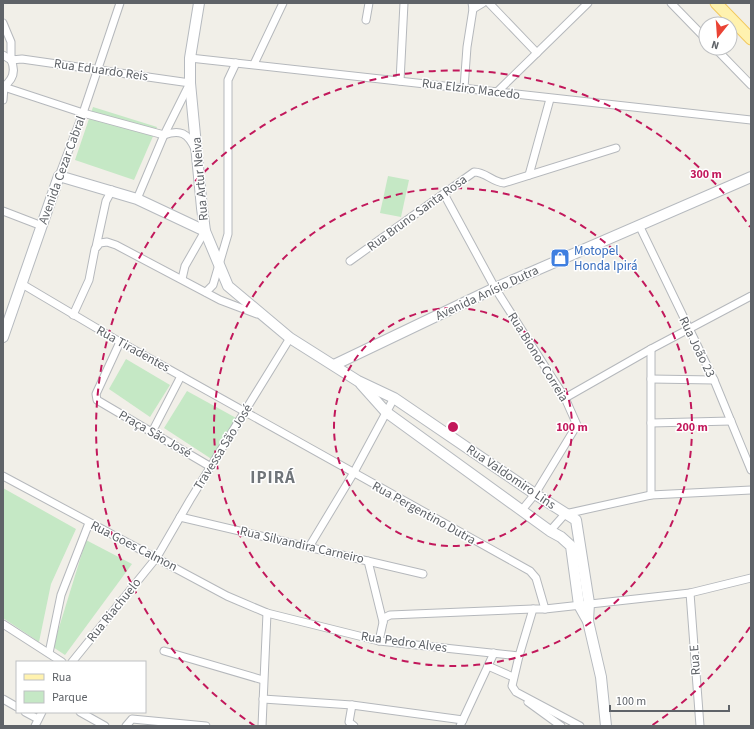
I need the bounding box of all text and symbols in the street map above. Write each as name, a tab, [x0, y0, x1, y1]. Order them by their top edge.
north arrow	[698, 16, 738, 56]
text: N	[710, 37, 721, 53]
street label: Rua Eduardo Reis	[53, 54, 150, 86]
street label: Rua Elziro Macedo	[421, 74, 521, 104]
street label: Avenida Cezar Cabral	[34, 113, 90, 227]
street label: Rua Artur Neiva	[187, 136, 213, 222]
text: 300 m	[690, 166, 722, 183]
street label: Rua Bruno Santa Rosa	[363, 171, 471, 255]
place label: Motopel Honda Ipirá	[574, 242, 638, 275]
shop icon: Motopel Honda Ipirá	[549, 247, 571, 269]
street label: Avenida Anísio Dutra	[432, 261, 542, 325]
street label: Rua Bionor Correia	[503, 309, 573, 405]
street label: Rua João 23	[674, 313, 720, 381]
street label: Rua Tiradentes	[93, 321, 173, 377]
street label: Travessa São José	[189, 401, 257, 493]
street label: Praça São José	[115, 406, 195, 462]
text: 100 m	[556, 419, 588, 436]
text: 200 m	[676, 419, 708, 436]
centre of rings	[446, 420, 460, 434]
street label: Rua Valdomiro Lins	[463, 440, 560, 514]
district label: IPIRÁ	[250, 466, 296, 490]
street label: Rua Pergentino Dutra	[369, 477, 479, 549]
street label: Rua Goes Calmon	[87, 516, 181, 576]
street label: Rua Silvandira Carneiro	[238, 522, 366, 568]
street label: Rua Riachuelo	[83, 574, 145, 646]
street label: Rua Pedro Alves	[360, 627, 449, 657]
street label: Rua E	[685, 644, 705, 676]
legend	[16, 661, 146, 713]
text: Rua	[52, 669, 71, 686]
scale bar	[610, 687, 729, 713]
text: Parque	[52, 689, 88, 706]
text: 100 m	[616, 693, 646, 710]

